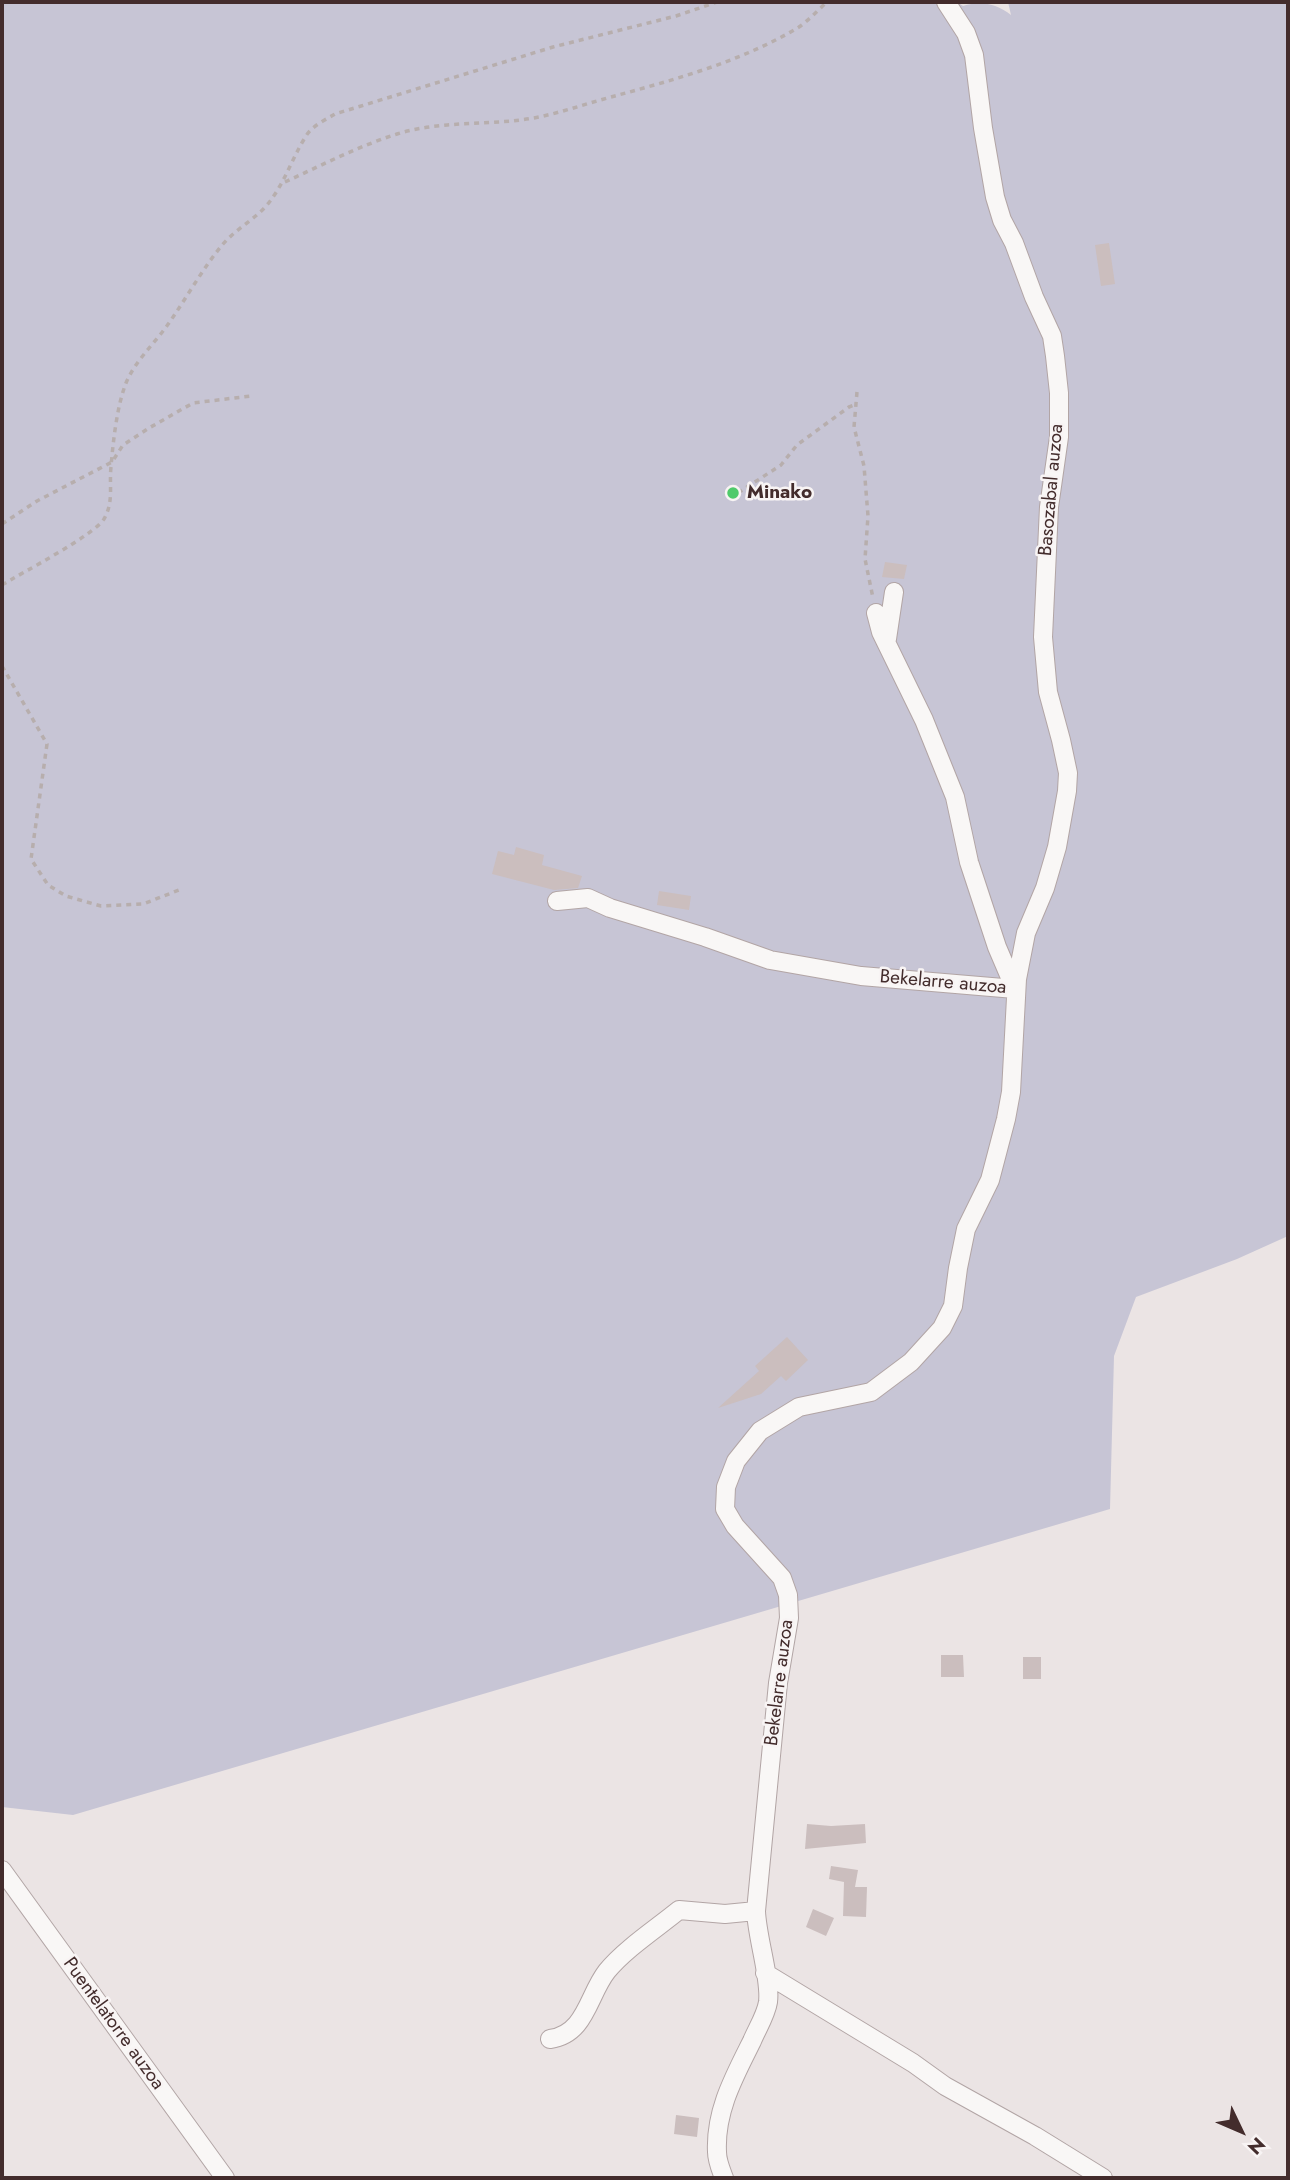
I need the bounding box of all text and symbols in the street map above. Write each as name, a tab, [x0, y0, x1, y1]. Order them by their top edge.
street label: Basozabal auzoa	[1035, 423, 1069, 557]
place label: Minako	[747, 482, 812, 504]
marker: Minako	[725, 485, 741, 501]
street label: Bekelarre auzoa	[879, 966, 1007, 1000]
street label: Bekelarre auzoa	[761, 1619, 799, 1747]
street label: Puentelatorre auzoa	[57, 1953, 169, 2095]
north arrow	[1206, 2096, 1276, 2166]
text: N	[1242, 2131, 1271, 2161]

